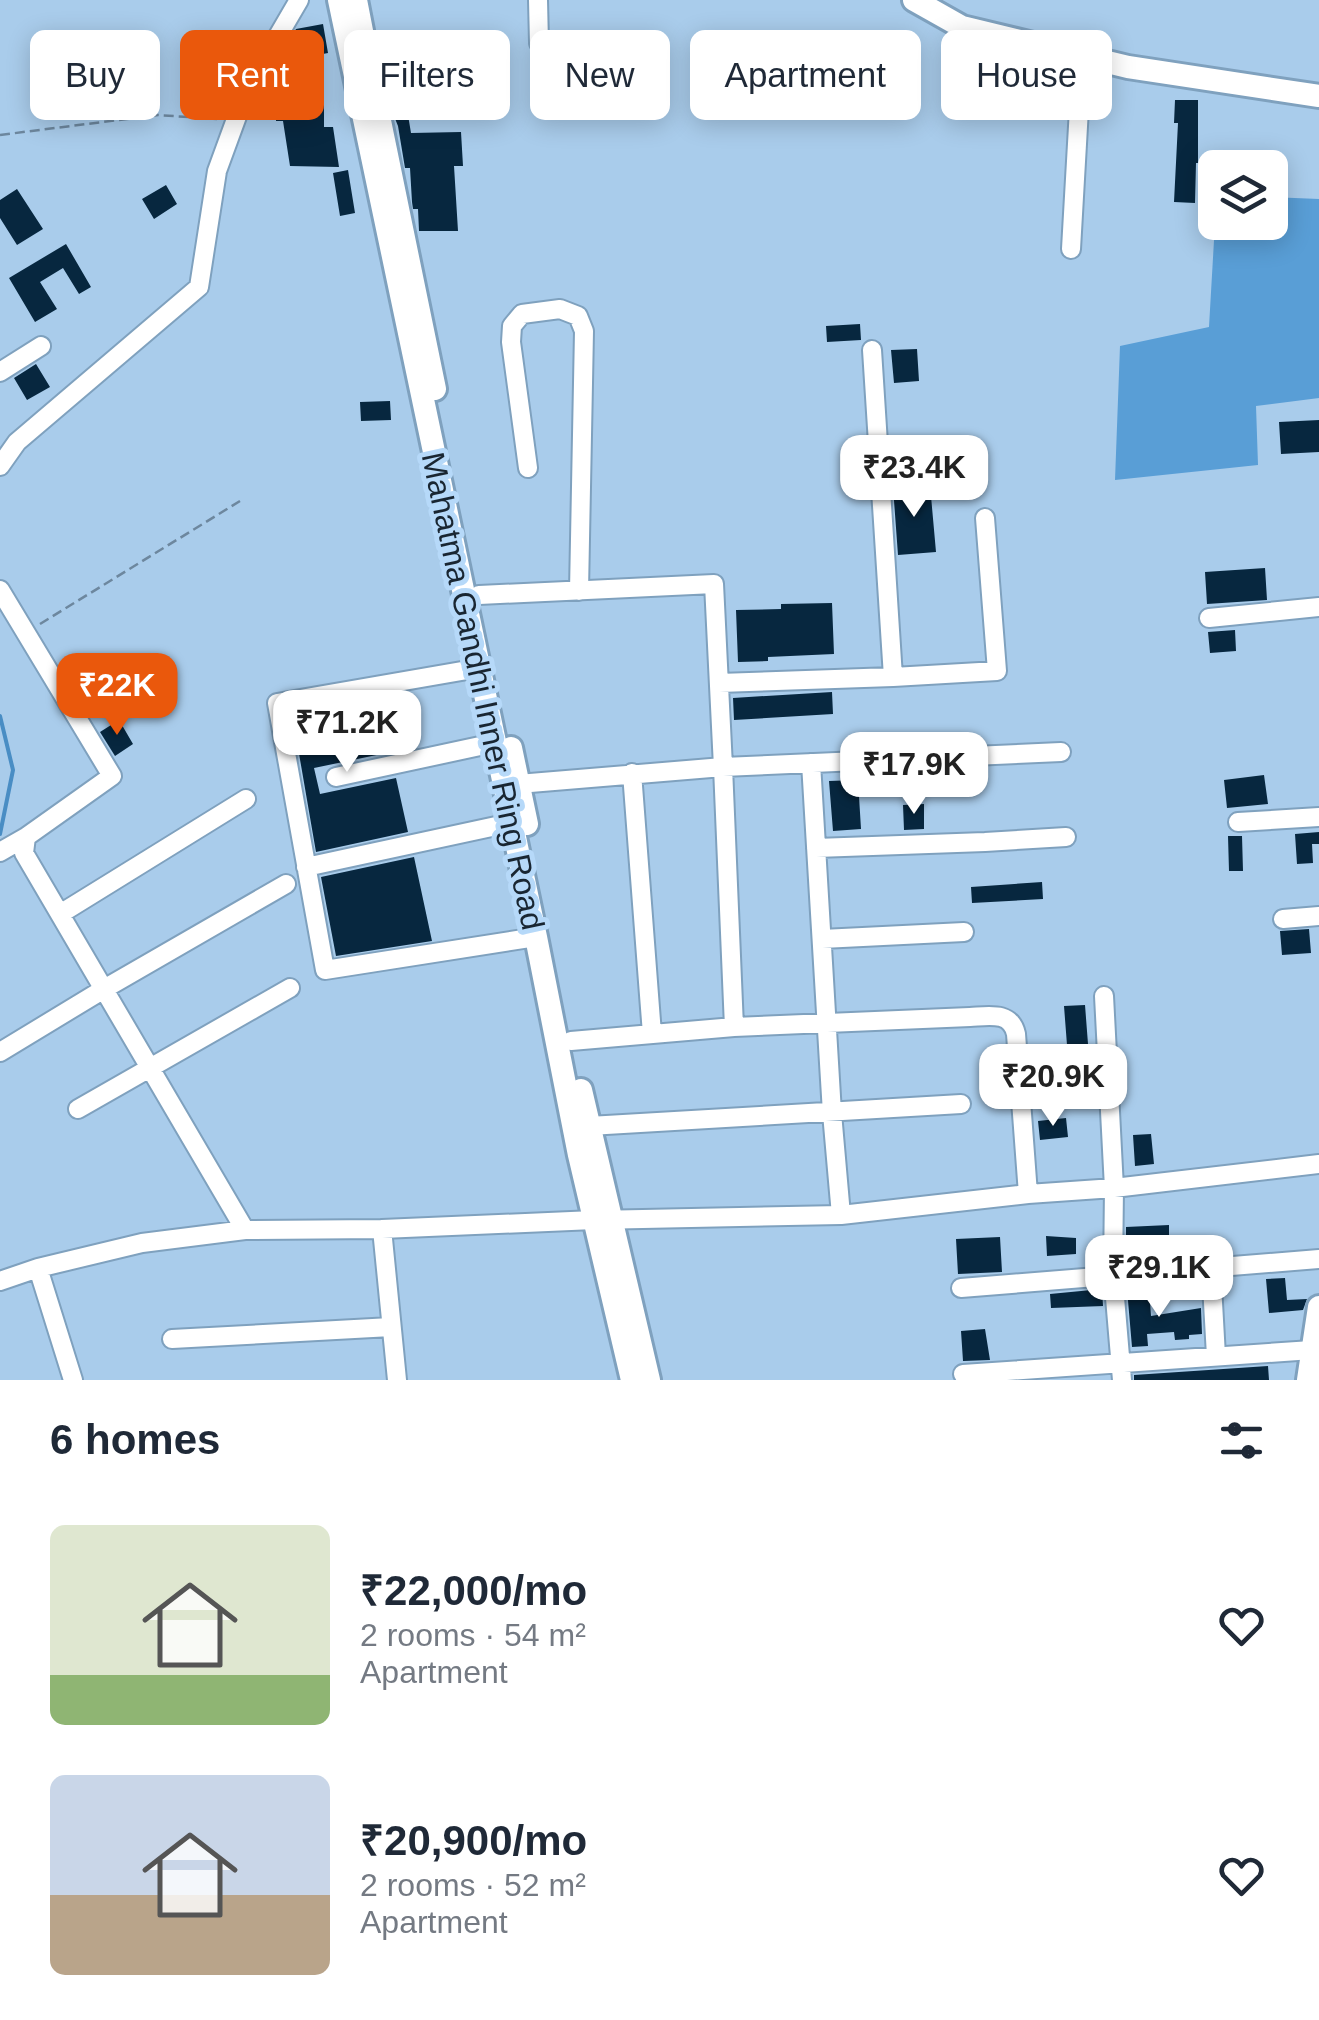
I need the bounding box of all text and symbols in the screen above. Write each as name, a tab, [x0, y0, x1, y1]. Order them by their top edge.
chip: Buy	[30, 30, 160, 120]
chip: Rent	[180, 30, 324, 120]
chip: Filters	[344, 30, 510, 120]
chip: New	[530, 30, 670, 120]
chip: Apartment	[690, 30, 921, 120]
chip: House	[941, 30, 1112, 120]
map controls	[1198, 150, 1288, 240]
button: layers	[1198, 150, 1288, 240]
pin: ₹23.4K	[833, 435, 995, 520]
street label: Mahatma Gandhi Inner Ring Road	[415, 449, 551, 933]
text: ₹23.4K	[862, 449, 966, 485]
pin: ₹22K	[58, 653, 176, 738]
text: ₹22K	[78, 667, 156, 703]
pin: ₹71.2K	[266, 690, 428, 775]
text: ₹71.2K	[295, 704, 399, 740]
pin: ₹17.9K	[833, 732, 995, 817]
text: ₹17.9K	[862, 746, 966, 782]
pin: ₹20.9K	[972, 1044, 1134, 1129]
text: ₹20.9K	[1001, 1058, 1105, 1094]
pin: ₹29.1K	[1078, 1235, 1240, 1320]
text: ₹29.1K	[1107, 1249, 1211, 1285]
icon: filters	[1214, 1413, 1269, 1468]
text: 6 homes	[50, 1416, 220, 1463]
icon: home	[130, 1565, 250, 1685]
text: ₹22,000/mo	[360, 1567, 587, 1614]
icon: heart	[1214, 1598, 1269, 1653]
text: 2 rooms · 54 m²	[360, 1617, 586, 1653]
text: Apartment	[360, 1654, 508, 1690]
icon: home	[130, 1815, 250, 1935]
text: ₹20,900/mo	[360, 1817, 587, 1864]
icon: heart	[1214, 1848, 1269, 1903]
text: 2 rooms · 52 m²	[360, 1867, 586, 1903]
text: Apartment	[360, 1904, 508, 1940]

